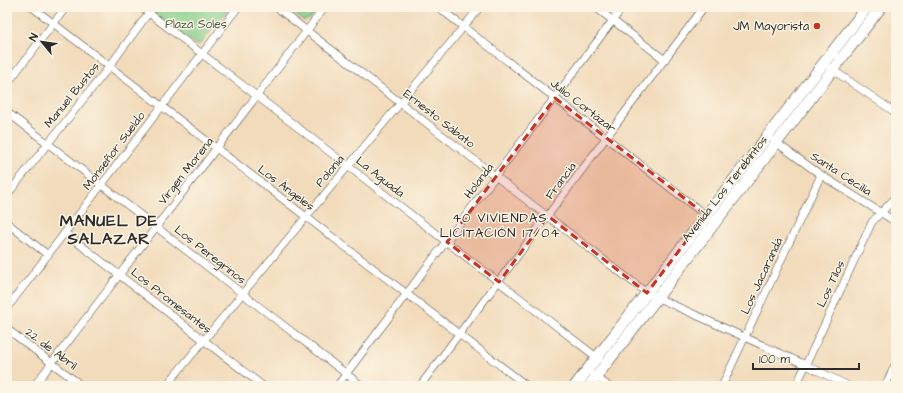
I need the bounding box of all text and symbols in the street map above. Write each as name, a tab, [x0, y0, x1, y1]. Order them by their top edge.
park label: Plaza Soles	[165, 16, 227, 33]
place label: JM Mayorista	[733, 18, 809, 36]
marker: JM Mayorista	[812, 21, 822, 31]
north arrow	[22, 22, 62, 62]
text: N	[25, 31, 42, 44]
street label: Manuel Bustos	[40, 59, 104, 131]
street label: Julio Cortázar	[547, 75, 620, 137]
street label: Ernesto Sábato	[400, 86, 479, 153]
street label: Monseñor Sueldo	[79, 108, 149, 194]
street label: Avenida Los Terebintos	[678, 132, 772, 246]
street label: Virgen Morena	[154, 134, 219, 209]
street label: Santa Cecilia	[807, 148, 875, 200]
street label: Polonia	[312, 151, 348, 191]
street label: La Aguada	[351, 153, 408, 202]
street label: Francia	[541, 159, 581, 203]
street label: Holanda	[460, 160, 498, 202]
street label: Los Ángeles	[254, 161, 318, 216]
district label: 40 VIVIENDAS LICITACIÓN 17/04	[440, 209, 560, 242]
district label: MANUEL DE SALAZAR	[60, 210, 158, 250]
street label: Los Peregrinos	[170, 222, 249, 289]
street label: Los Jacarandá	[737, 235, 787, 317]
street label: Los Tilos	[813, 258, 849, 310]
street label: Los Promesantes	[127, 264, 215, 338]
street label: 22 de Abril	[22, 324, 80, 374]
scale bar	[753, 345, 859, 371]
text: 100 m	[759, 351, 790, 368]

